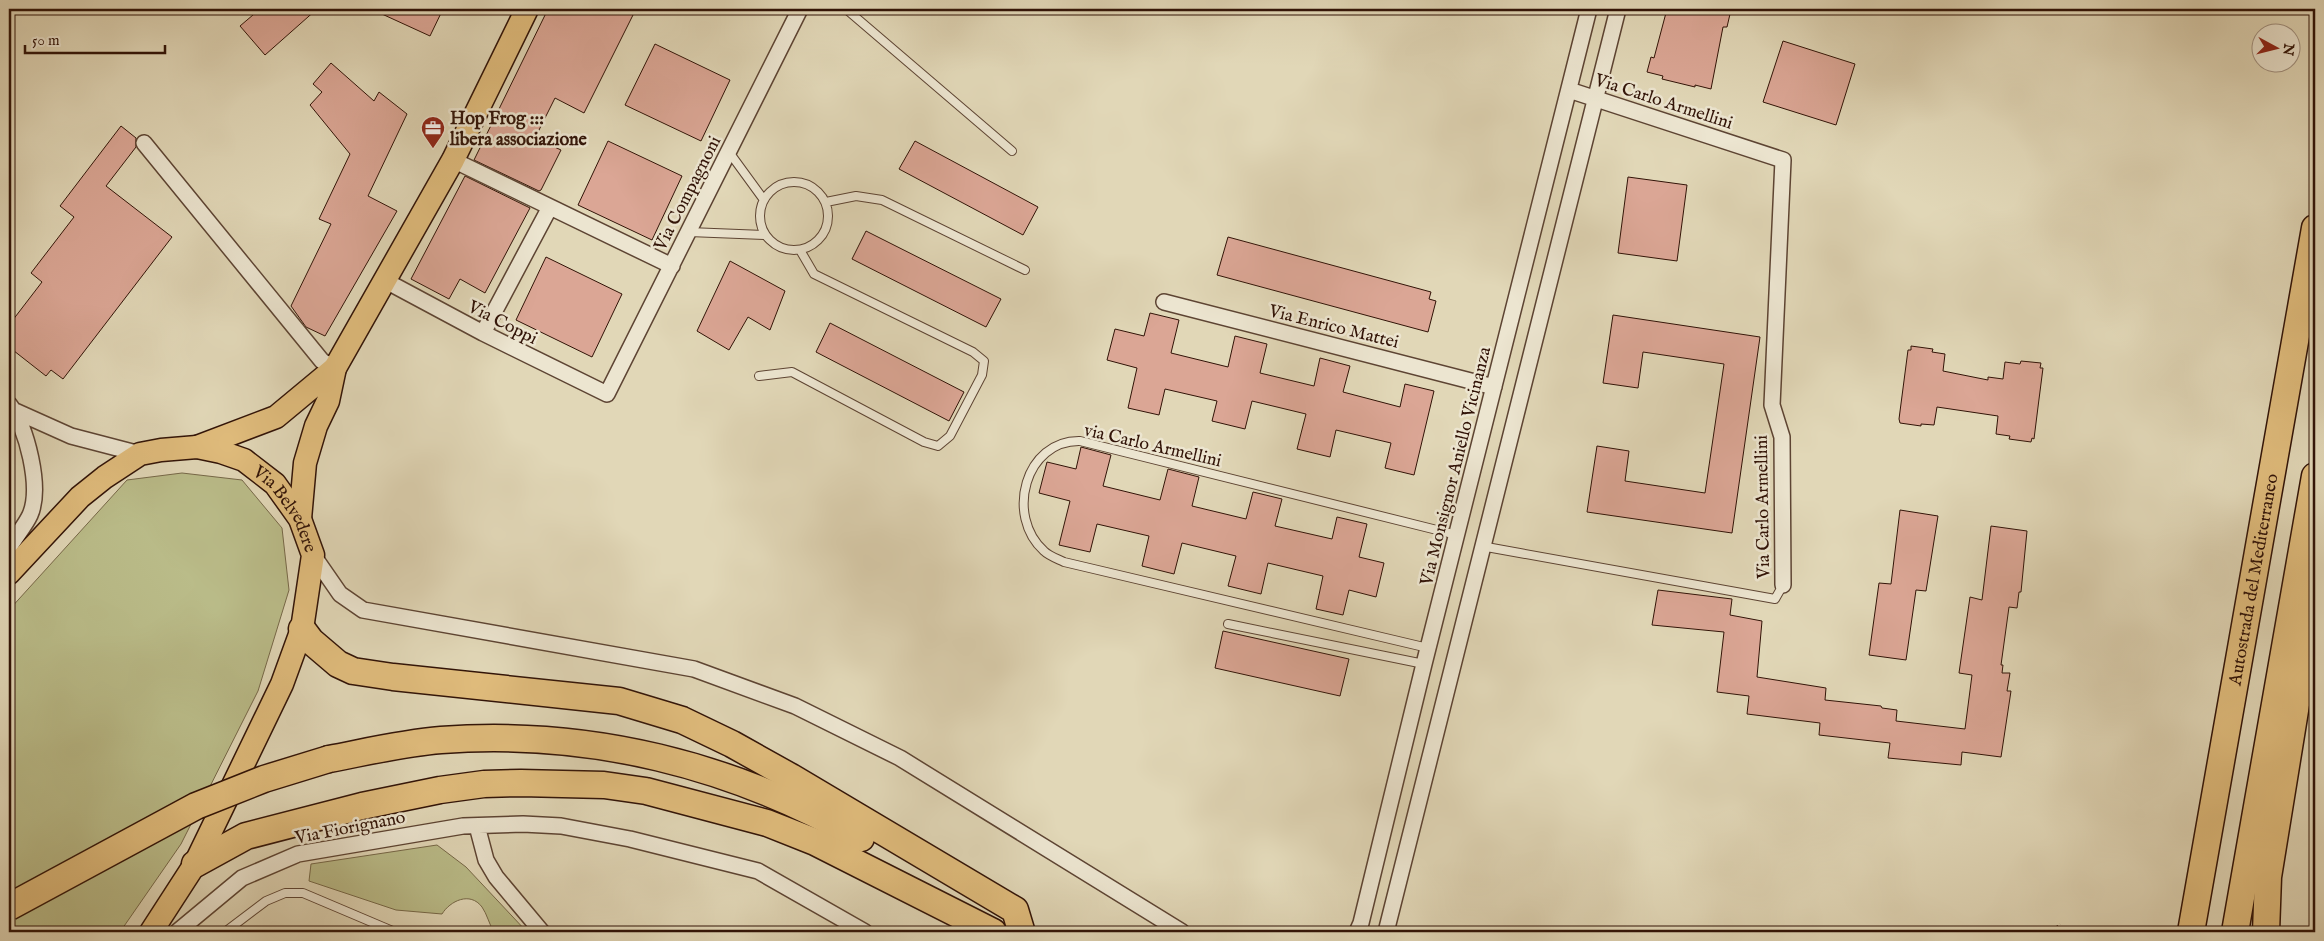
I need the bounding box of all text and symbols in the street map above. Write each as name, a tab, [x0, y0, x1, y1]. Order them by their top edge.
scale bar	[25, 22, 165, 54]
north arrow	[2252, 22, 2302, 72]
text: 50 m	[32, 31, 60, 50]
text: N	[2278, 41, 2298, 57]
street label: Via Carlo Armellini	[1591, 69, 1736, 136]
place label: Hop Frog ::: libera associazione	[449, 108, 588, 152]
office icon: Hop Frog ::: libera associazione	[420, 115, 446, 149]
street label: Via Compagnoni	[649, 132, 727, 256]
street label: Via Coppi	[463, 296, 541, 351]
street label: Via Enrico Mattei	[1265, 300, 1401, 355]
street label: Via Monsignor Aniello Vicinanza	[1415, 344, 1497, 589]
street label: via Carlo Armellini	[1082, 419, 1224, 473]
street label: Via Carlo Armellini	[1751, 435, 1776, 580]
street label: Via Belvedere	[247, 460, 321, 556]
street label: Autostrada del Mediterraneo	[2224, 472, 2285, 688]
street label: Via Fiorignano	[292, 806, 408, 851]

